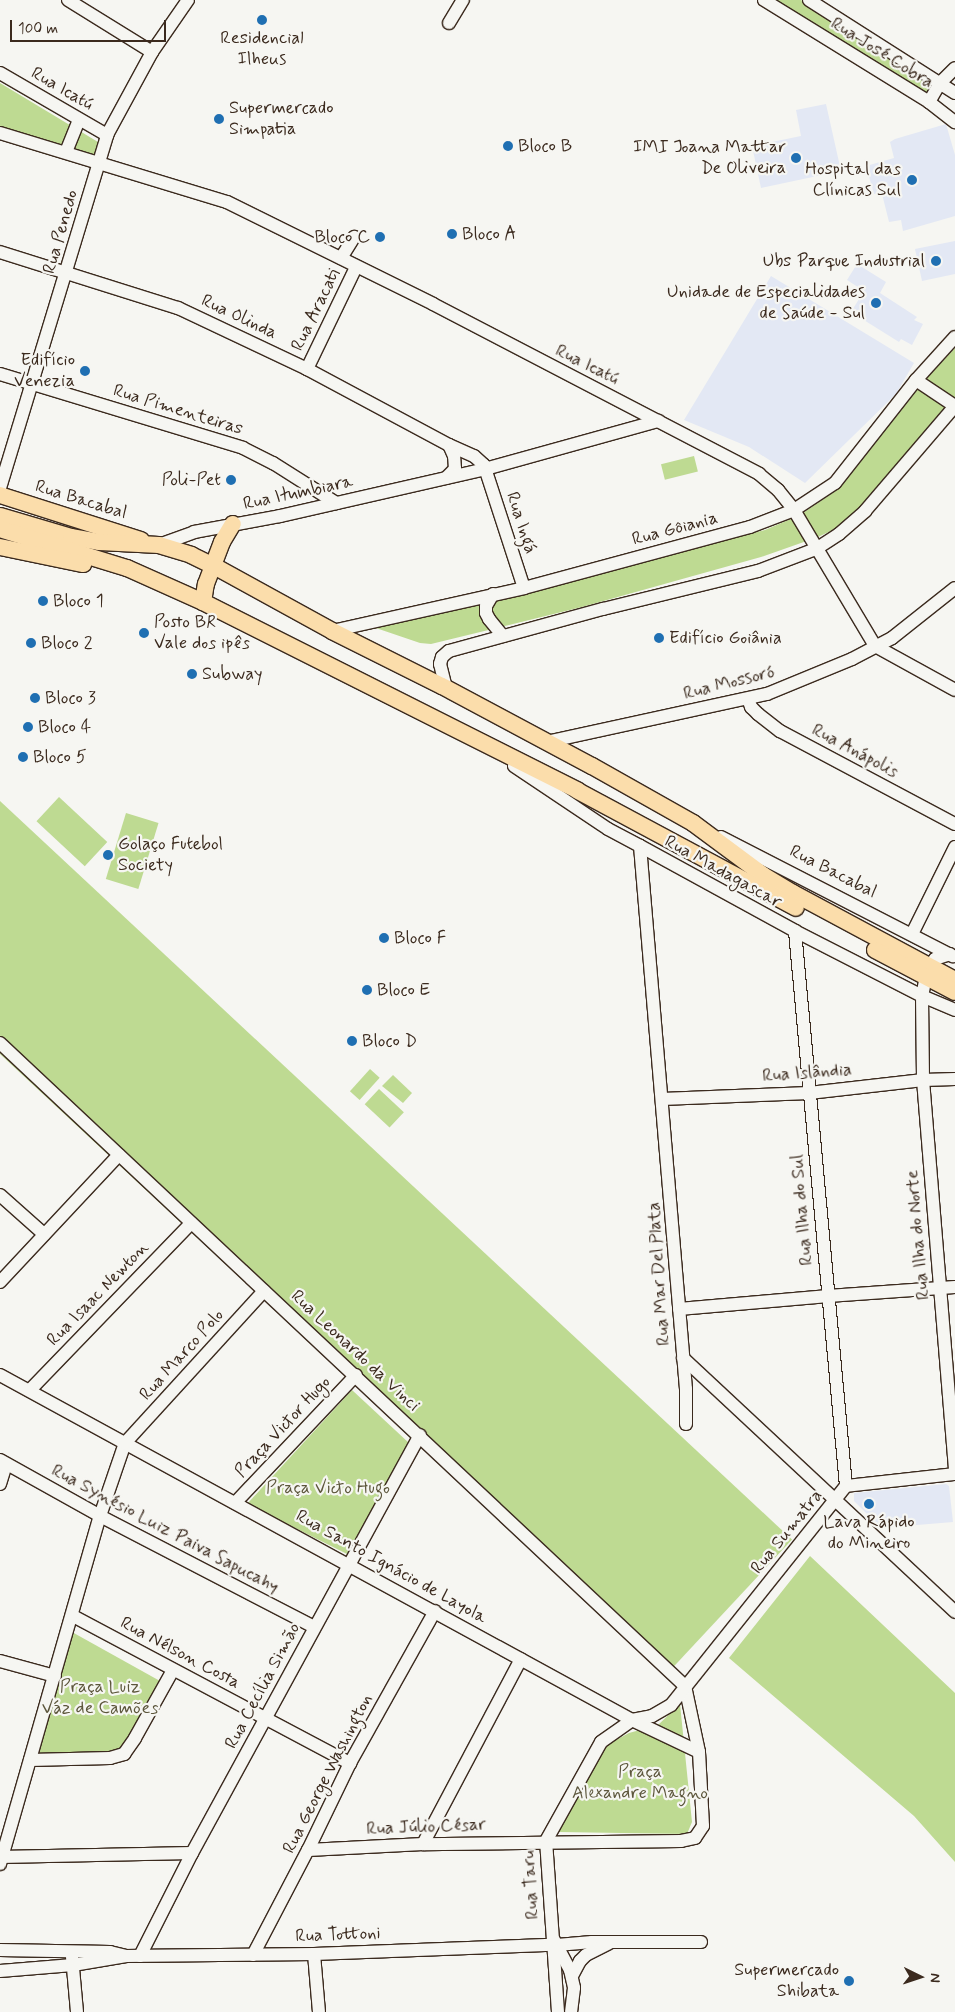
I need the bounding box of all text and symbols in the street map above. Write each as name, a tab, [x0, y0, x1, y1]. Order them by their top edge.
scale bar	[12, 10, 169, 42]
street label: Rua José Cobra	[826, 13, 938, 93]
marker: Residencial Ilheus	[256, 14, 268, 26]
text: 100 m	[18, 19, 58, 39]
place label: Residencial Ilheus	[220, 28, 304, 70]
street label: Rua Icatú	[25, 62, 99, 116]
place label: Supermercado Simpatia	[229, 98, 334, 140]
marker: Supermercado Simpatia	[213, 113, 225, 125]
place label: Bloco B	[518, 135, 572, 157]
place label: IMI Joana Mattar De Oliveira	[635, 137, 786, 180]
marker: Bloco B	[502, 140, 514, 152]
marker: IMI Joana Mattar De Oliveira	[790, 152, 802, 164]
place label: Hospital das Clínicas Sul	[807, 159, 901, 202]
marker: Hospital das Clínicas Sul	[905, 173, 919, 187]
street label: Rua Penedo	[39, 188, 83, 276]
place label: Bloco A	[462, 223, 517, 245]
place label: Bloco C	[314, 226, 370, 248]
marker: Bloco A	[446, 228, 458, 240]
marker: Bloco C	[374, 231, 386, 243]
place label: Ubs Parque Industrial	[764, 250, 925, 272]
marker: Ubs Parque Industrial	[929, 254, 943, 268]
street label: Rua Aracati	[287, 265, 345, 355]
place label: Unidade de Especialidades de Saúde - Sul	[668, 282, 865, 324]
street label: Rua Olinda	[197, 290, 281, 344]
marker: Unidade de Especialidades de Saúde - Sul	[869, 296, 883, 310]
street label: Rua Icatú	[550, 339, 624, 391]
place label: Edifício Venezia	[14, 350, 75, 392]
marker: Edifício Venezia	[79, 365, 91, 377]
street label: Rua Pimenteiras	[111, 380, 245, 440]
place label: Poli-Pet	[162, 469, 221, 491]
street label: Rua Itumbiara	[239, 470, 357, 516]
marker: Poli-Pet	[225, 474, 237, 486]
street label: Rua Bacabal	[32, 476, 130, 524]
street label: Rua Ingá	[500, 487, 542, 559]
street label: Rua Gôiania	[630, 507, 720, 551]
place label: Bloco 1	[53, 590, 104, 612]
marker: Bloco 1	[37, 595, 49, 607]
place label: Posto BR Vale dos ipês	[154, 612, 249, 654]
marker: Posto BR Vale dos ipês	[138, 627, 150, 639]
place label: Edifício Goiânia	[669, 627, 783, 649]
place label: Bloco 2	[41, 632, 93, 654]
marker: Edifício Goiânia	[653, 632, 665, 644]
marker: Bloco 2	[25, 637, 37, 649]
street label: Rua Mossoró	[681, 661, 777, 705]
place label: Subway	[202, 663, 263, 685]
marker: Subway	[186, 668, 198, 680]
place label: Bloco 3	[45, 687, 96, 709]
marker: Bloco 3	[29, 692, 41, 704]
place label: Bloco 4	[38, 716, 91, 738]
street label: Rua Anápolis	[808, 719, 902, 783]
marker: Bloco 4	[22, 721, 34, 733]
place label: Bloco 5	[33, 746, 87, 768]
marker: Bloco 5	[17, 751, 29, 763]
street label: Rua Madagascar	[661, 831, 785, 913]
place label: Golaço Futebol Society	[118, 834, 224, 876]
street label: Rua Bacabal	[786, 841, 880, 903]
marker: Golaço Futebol Society	[102, 849, 114, 861]
place label: Bloco F	[394, 927, 446, 949]
marker: Bloco F	[378, 932, 390, 944]
place label: Bloco E	[377, 979, 430, 1001]
marker: Bloco E	[361, 984, 373, 996]
place label: Bloco D	[362, 1030, 417, 1052]
marker: Bloco D	[346, 1035, 358, 1047]
street label: Rua Islândia	[760, 1059, 854, 1087]
street label: Rua Ilha do Sul	[786, 1153, 818, 1267]
street label: Rua Ilha do Norte	[901, 1168, 935, 1302]
street label: Rua Mar Del Plata	[643, 1203, 675, 1345]
street label: Rua Isaac Newton	[42, 1237, 154, 1351]
street label: Rua Leonardo da Vinci	[286, 1286, 424, 1416]
street label: Rua Marco Polo	[136, 1306, 228, 1404]
street label: Praça Victor Hugo	[230, 1371, 336, 1483]
street label: Rua Synésio Luiz Paiva Sapucahy	[48, 1460, 282, 1598]
park label: Praça Victo Hugo	[265, 1477, 391, 1499]
street label: Rua Sumatra	[746, 1486, 828, 1578]
marker: Lava Rápido do Mineiro	[863, 1498, 875, 1510]
street label: Rua Santo Ignácio de Layola	[292, 1506, 490, 1628]
place label: Lava Rápido do Mineiro	[824, 1512, 914, 1555]
street label: Rua Nélson Costa	[116, 1612, 244, 1694]
street label: Rua Cecília Simão	[221, 1619, 305, 1753]
park label: Praça Luiz Váz de Camões	[40, 1677, 160, 1720]
street label: Rua George Washington	[278, 1691, 378, 1857]
park label: Praça Alexandre Magno	[573, 1762, 707, 1805]
street label: Rua Júlio César	[366, 1814, 486, 1840]
street label: Rua Taru	[519, 1853, 543, 1917]
street label: Rua Tottoni	[295, 1923, 381, 1947]
north arrow	[895, 1952, 945, 2002]
place label: Supermercado Shibata	[734, 1960, 839, 2002]
text: N	[926, 1973, 944, 1983]
marker: Supermercado Shibata	[843, 1975, 855, 1987]

